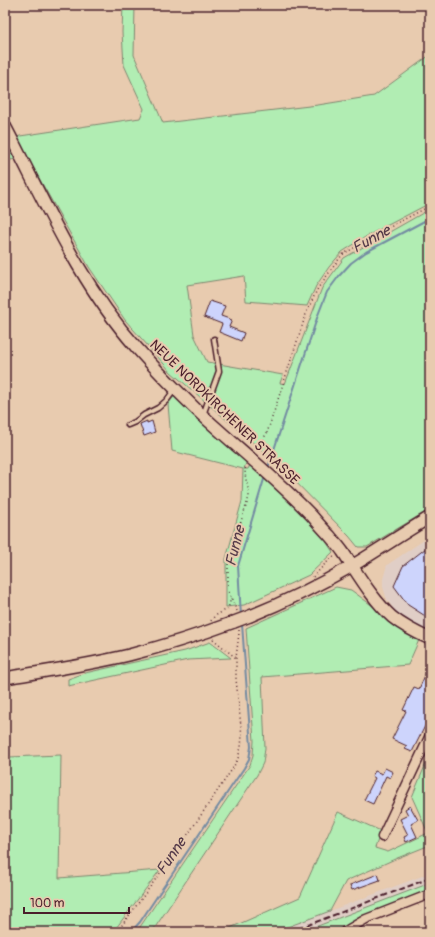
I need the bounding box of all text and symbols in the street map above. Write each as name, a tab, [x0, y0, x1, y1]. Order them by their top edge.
water label: Funne	[349, 220, 395, 258]
street label: NEUE NORDKIRCHENER STRASSE	[146, 336, 303, 489]
water label: Funne	[221, 522, 250, 568]
water label: Funne	[152, 833, 192, 879]
scale bar	[24, 889, 129, 915]
text: 100 m	[30, 896, 65, 911]

